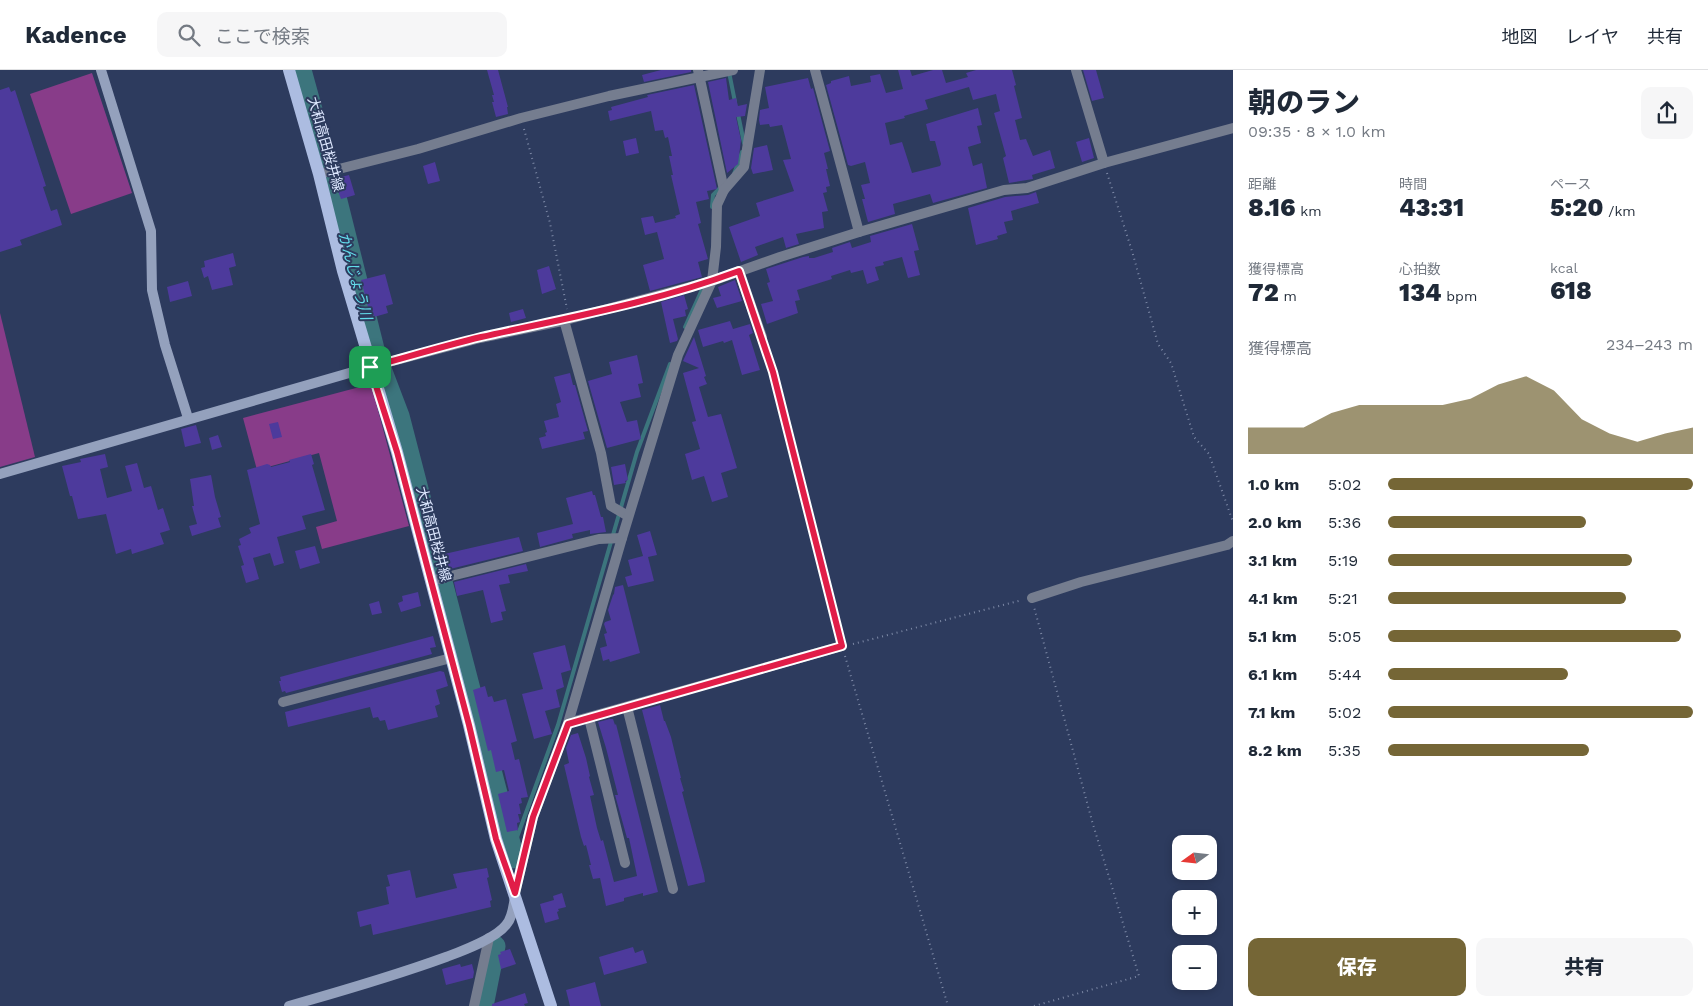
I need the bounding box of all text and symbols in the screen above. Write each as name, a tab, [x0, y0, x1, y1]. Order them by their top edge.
search box	[157, 12, 507, 57]
text: Kadence	[25, 21, 127, 49]
icon: search	[175, 21, 203, 49]
text: ここで検索	[215, 25, 310, 48]
text: 地図	[1502, 26, 1538, 47]
text: レイヤ	[1566, 26, 1619, 47]
text: 共有	[1647, 26, 1683, 47]
text: 朝のラン	[1248, 86, 1360, 119]
button: share	[1641, 87, 1693, 139]
street label: 大和高田桜井線	[305, 95, 347, 193]
text: 09:35 · 8 × 1.0 km	[1248, 122, 1386, 141]
text: 距離	[1248, 176, 1276, 192]
text: 時間	[1399, 176, 1427, 192]
text: ペース	[1550, 176, 1591, 192]
text: 8.16	[1248, 193, 1296, 222]
text: 43:31	[1399, 193, 1464, 222]
text: 5:20	[1550, 193, 1603, 222]
text: km	[1296, 203, 1322, 219]
text: /km	[1603, 203, 1636, 219]
water label: かんじょう川	[335, 230, 376, 324]
text: kcal	[1550, 260, 1578, 276]
text: 獲得標高	[1248, 261, 1304, 277]
text: 心拍数	[1399, 261, 1441, 277]
text: 618	[1550, 276, 1592, 305]
text: 72	[1248, 278, 1279, 307]
text: 134	[1399, 278, 1442, 307]
text: m	[1279, 288, 1297, 304]
text: bpm	[1442, 288, 1477, 304]
text: 234–243 m	[1606, 335, 1693, 354]
text: 獲得標高	[1248, 339, 1312, 358]
pin	[349, 346, 391, 388]
icon: arrive	[356, 353, 384, 381]
text: 1.0 km	[1248, 475, 1299, 494]
text: 5:02	[1328, 475, 1361, 494]
street label: 大和高田桜井線	[414, 485, 454, 583]
text: 2.0 km	[1248, 513, 1302, 532]
text: 5:36	[1328, 513, 1361, 532]
text: 3.1 km	[1248, 551, 1297, 570]
text: 5:19	[1328, 551, 1358, 570]
text: 4.1 km	[1248, 589, 1298, 608]
text: 5:21	[1328, 589, 1358, 608]
text: 5.1 km	[1248, 627, 1297, 646]
text: 5:05	[1328, 627, 1361, 646]
text: 6.1 km	[1248, 665, 1297, 684]
text: 5:44	[1328, 665, 1362, 684]
text: 7.1 km	[1248, 703, 1295, 722]
text: 5:02	[1328, 703, 1361, 722]
text: 8.2 km	[1248, 741, 1302, 760]
text: 5:35	[1328, 741, 1361, 760]
north arrow	[1172, 835, 1218, 880]
map controls	[1172, 835, 1217, 990]
button: +	[1172, 890, 1217, 935]
button: 保存	[1248, 938, 1466, 996]
button: 共有	[1476, 938, 1693, 996]
button: −	[1172, 945, 1217, 990]

